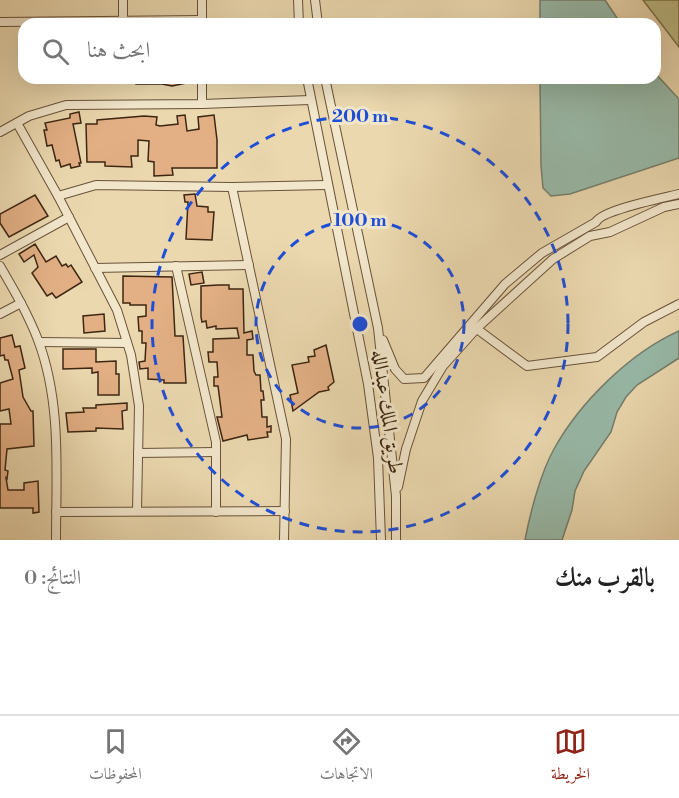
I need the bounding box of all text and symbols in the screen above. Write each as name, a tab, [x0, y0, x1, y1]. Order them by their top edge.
search box	[18, 18, 661, 84]
icon: search	[39, 35, 72, 68]
text: ابحث هنا	[87, 37, 150, 64]
text: 200 m	[332, 105, 389, 128]
text: 100 m	[333, 209, 387, 232]
centre of rings	[350, 314, 370, 334]
street label: طريق الملك عبدالله	[365, 348, 409, 476]
text: بالقرب منك	[555, 562, 655, 594]
text: النتائج: 0	[24, 566, 81, 591]
tab: المحفوظات	[89, 725, 142, 789]
tab: الاتجاهات	[320, 725, 373, 789]
tab: الخريطة	[551, 725, 590, 789]

